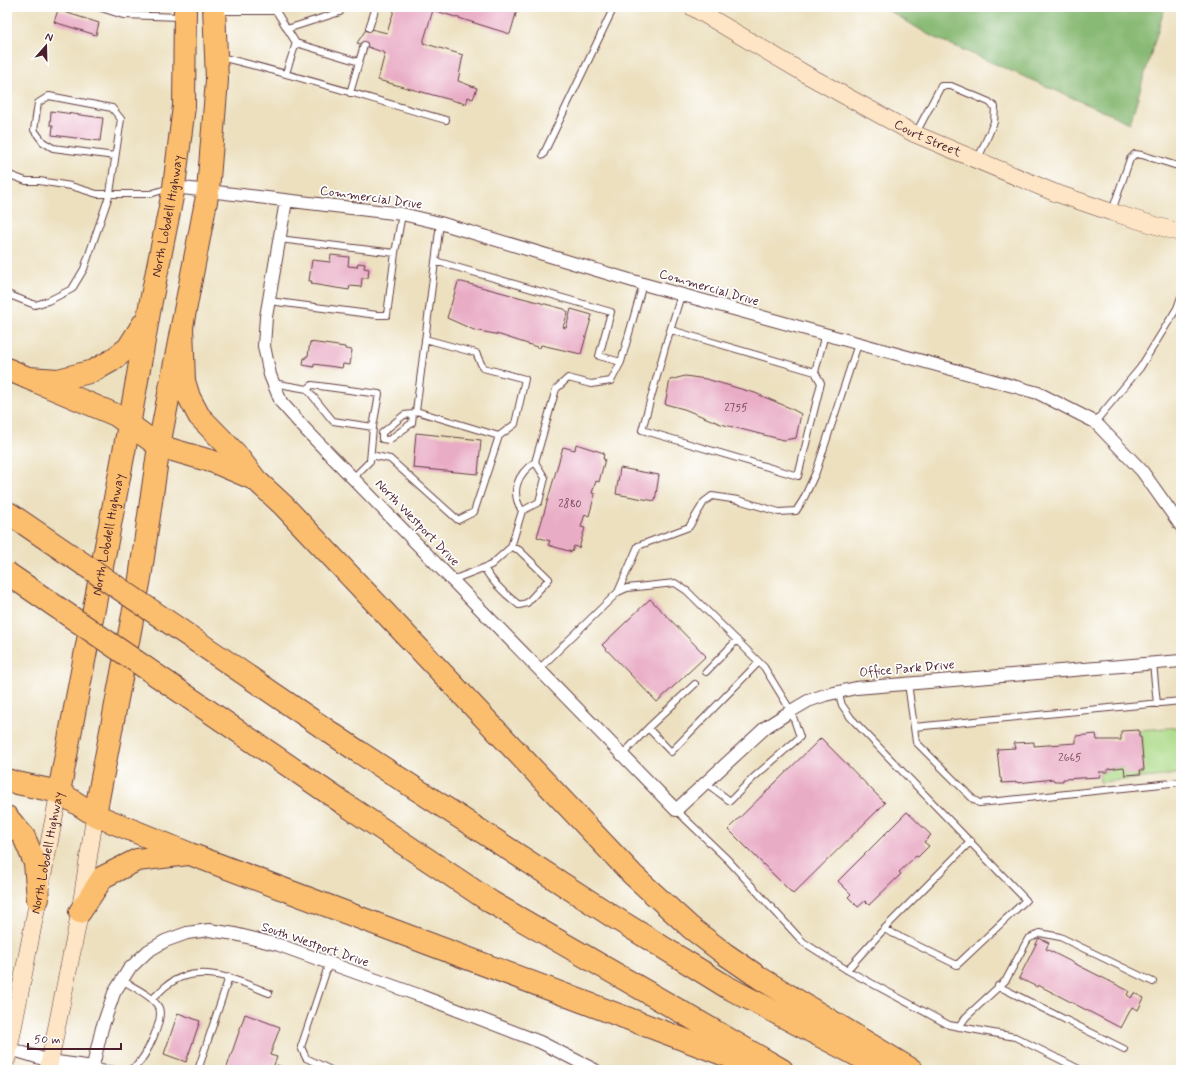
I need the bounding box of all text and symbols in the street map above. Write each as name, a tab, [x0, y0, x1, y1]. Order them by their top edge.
north arrow	[26, 26, 66, 66]
text: N	[43, 30, 55, 45]
street label: Court Street	[891, 116, 964, 161]
street label: North Lobdell Highway	[148, 154, 186, 279]
street label: Commercial Drive	[319, 182, 423, 214]
street label: Commercial Drive	[657, 266, 761, 310]
house number: 2755	[724, 401, 748, 415]
street label: North Lobdell Highway	[88, 472, 128, 597]
street label: North Westport Drive	[371, 476, 463, 570]
house number: 2880	[558, 497, 582, 511]
street label: Office Park Drive	[859, 656, 955, 682]
house number: 2665	[1058, 751, 1082, 765]
street label: North Lobdell Highway	[27, 790, 67, 915]
street label: South Westport Drive	[259, 919, 371, 971]
scale bar	[28, 1025, 121, 1051]
text: 50 m	[34, 1032, 61, 1048]

